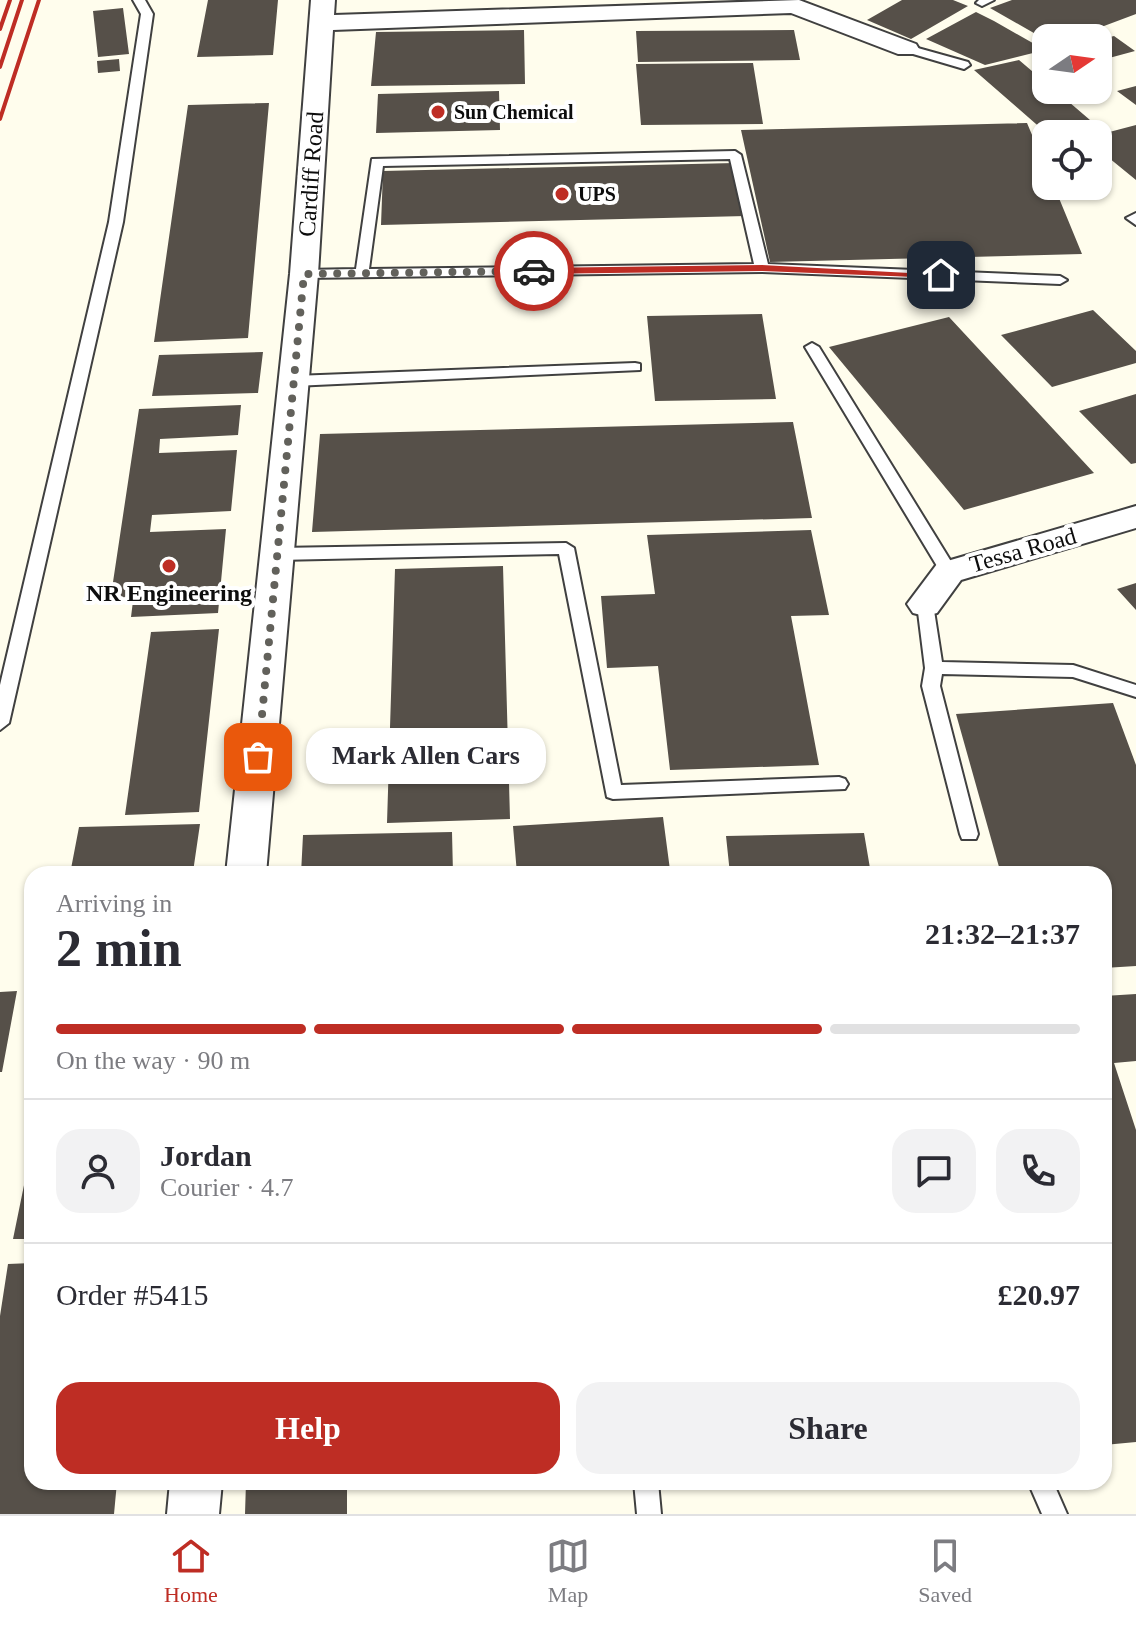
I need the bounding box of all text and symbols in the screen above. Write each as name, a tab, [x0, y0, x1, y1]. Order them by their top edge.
north arrow	[1032, 24, 1112, 104]
map controls	[1032, 24, 1112, 200]
place label: Sun Chemical	[454, 101, 574, 123]
marker: Sun Chemical	[429, 103, 447, 121]
street label: Cardiff Road	[294, 110, 328, 238]
button: locate	[1032, 120, 1112, 200]
place label: UPS	[578, 183, 616, 205]
marker: UPS	[553, 185, 571, 203]
courier	[494, 231, 574, 311]
pin	[907, 241, 975, 309]
icon: car	[512, 249, 556, 293]
icon: home	[919, 253, 963, 297]
street label: Tessa Road	[967, 522, 1079, 578]
marker: NR Engineering	[160, 557, 178, 575]
place label: NR Engineering	[86, 580, 252, 606]
pin	[224, 723, 292, 791]
callout: Mark Allen Cars	[306, 729, 546, 785]
icon: bag	[236, 735, 280, 779]
text: Mark Allen Cars	[332, 741, 520, 770]
text: Arriving in	[56, 889, 172, 918]
text: 21:32–21:37	[925, 917, 1080, 950]
text: 2 min	[56, 920, 182, 977]
text: On the way · 90 m	[56, 1046, 250, 1075]
button: person	[56, 1129, 140, 1213]
button: chat	[892, 1129, 976, 1213]
button: phone	[996, 1129, 1080, 1213]
text: Jordan	[160, 1139, 252, 1172]
text: Courier · 4.7	[160, 1173, 294, 1202]
text: Order #5415	[56, 1278, 208, 1311]
text: £20.97	[998, 1278, 1080, 1311]
button: Help	[56, 1382, 560, 1474]
button: Share	[576, 1382, 1080, 1474]
tab: Home	[164, 1534, 218, 1608]
tab: Map	[546, 1534, 590, 1608]
tab: Saved	[918, 1534, 972, 1608]

